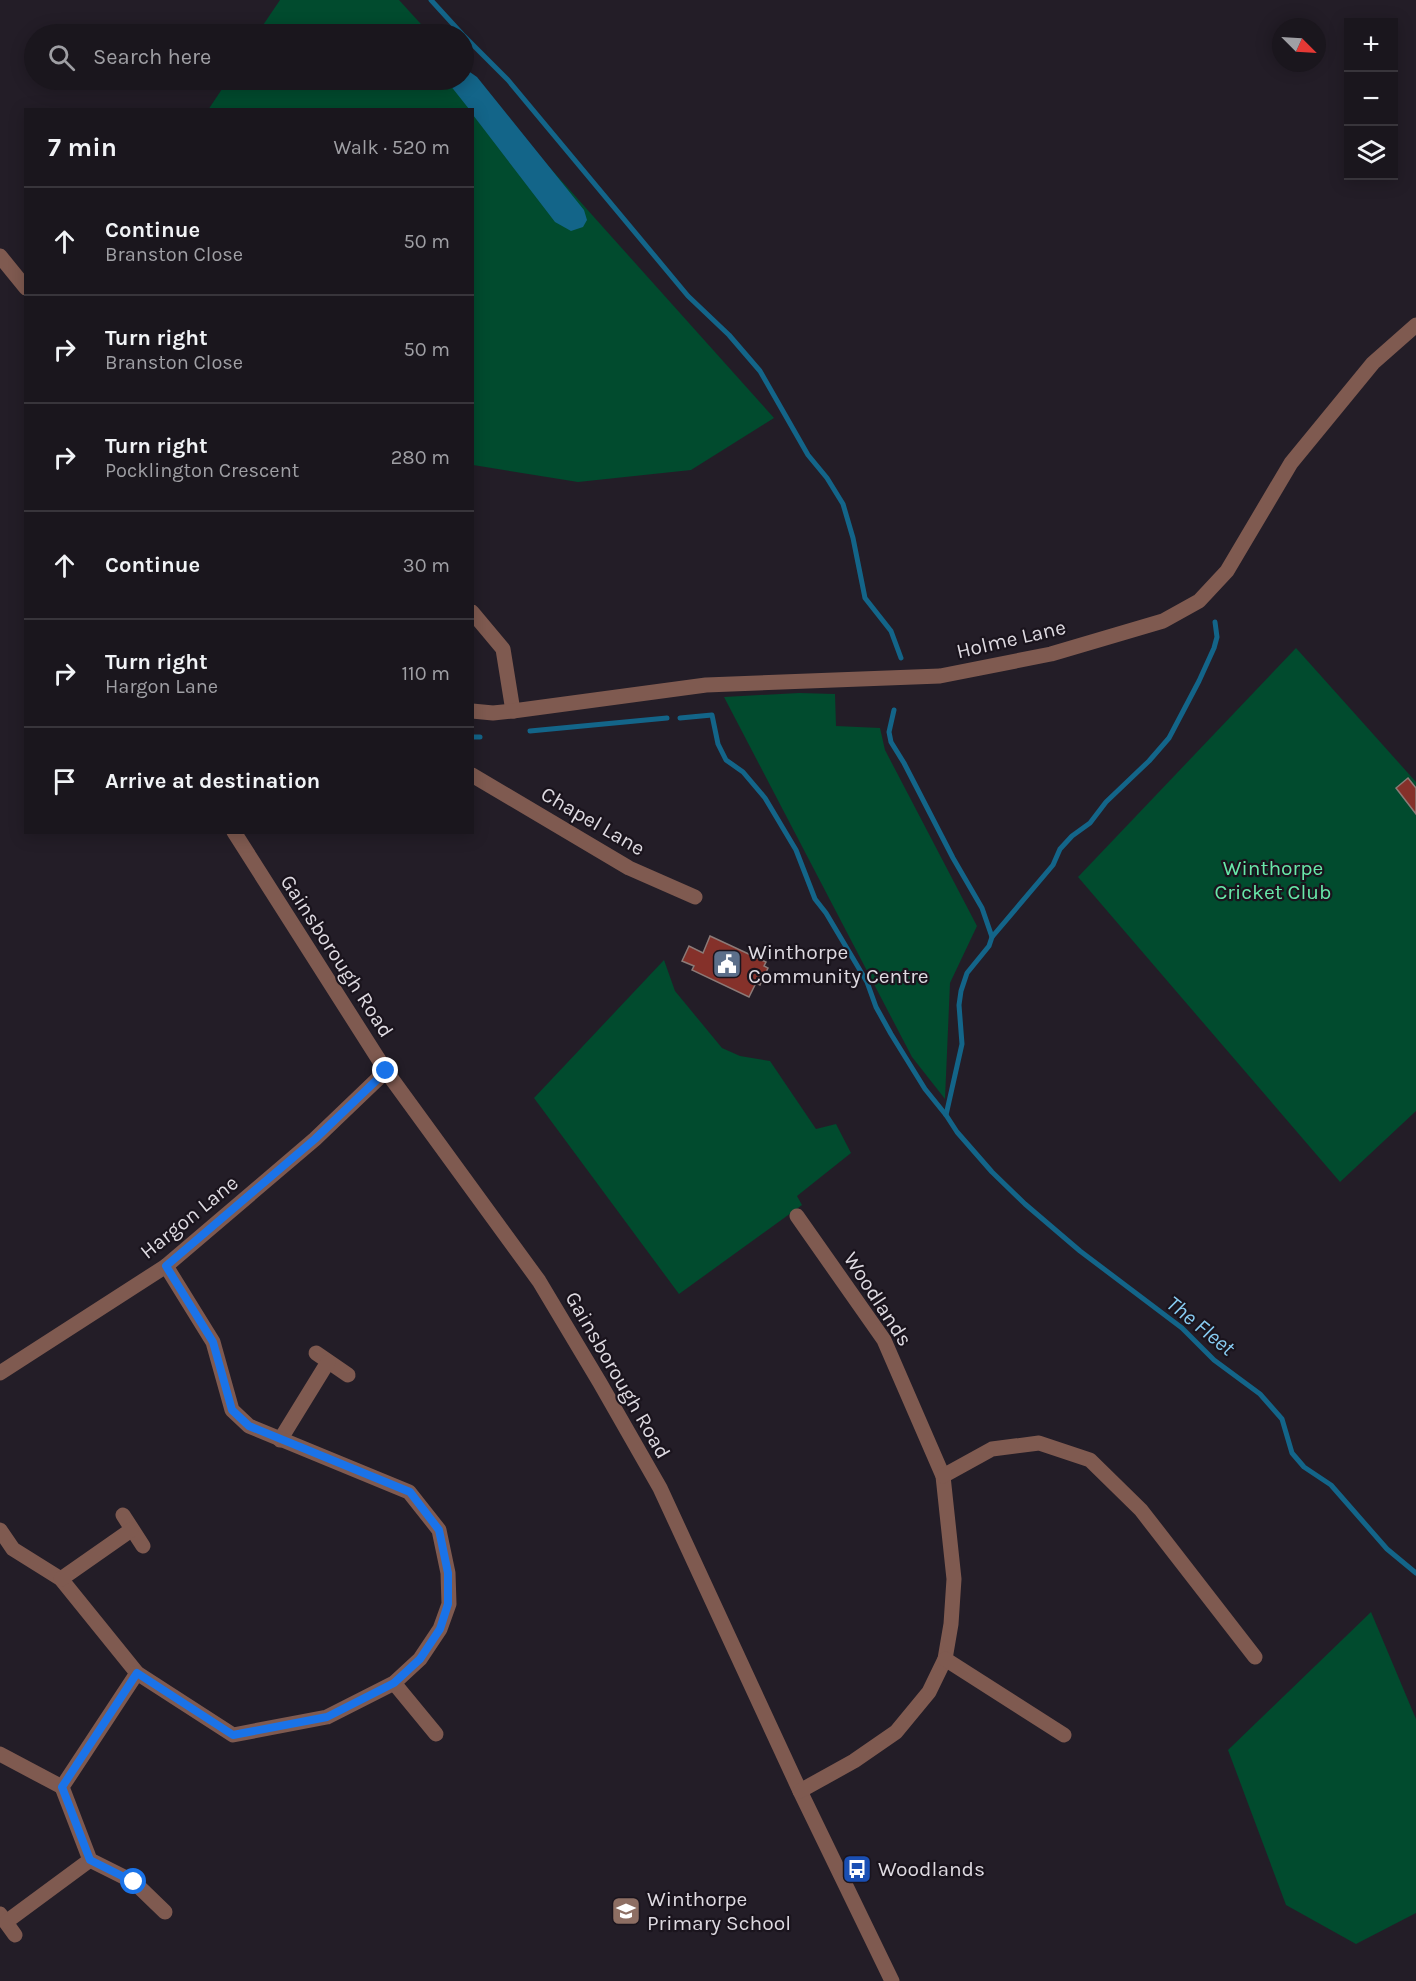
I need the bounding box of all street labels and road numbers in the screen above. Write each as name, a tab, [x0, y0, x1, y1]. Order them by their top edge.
street label: Holme Lane	[954, 615, 1068, 663]
street label: Chapel Lane	[537, 782, 649, 860]
street label: Gainsborough Road	[276, 870, 398, 1042]
street label: Hargon Lane	[135, 1170, 243, 1264]
street label: Woodlands	[839, 1248, 917, 1350]
street label: Gainsborough Road	[560, 1287, 676, 1463]

